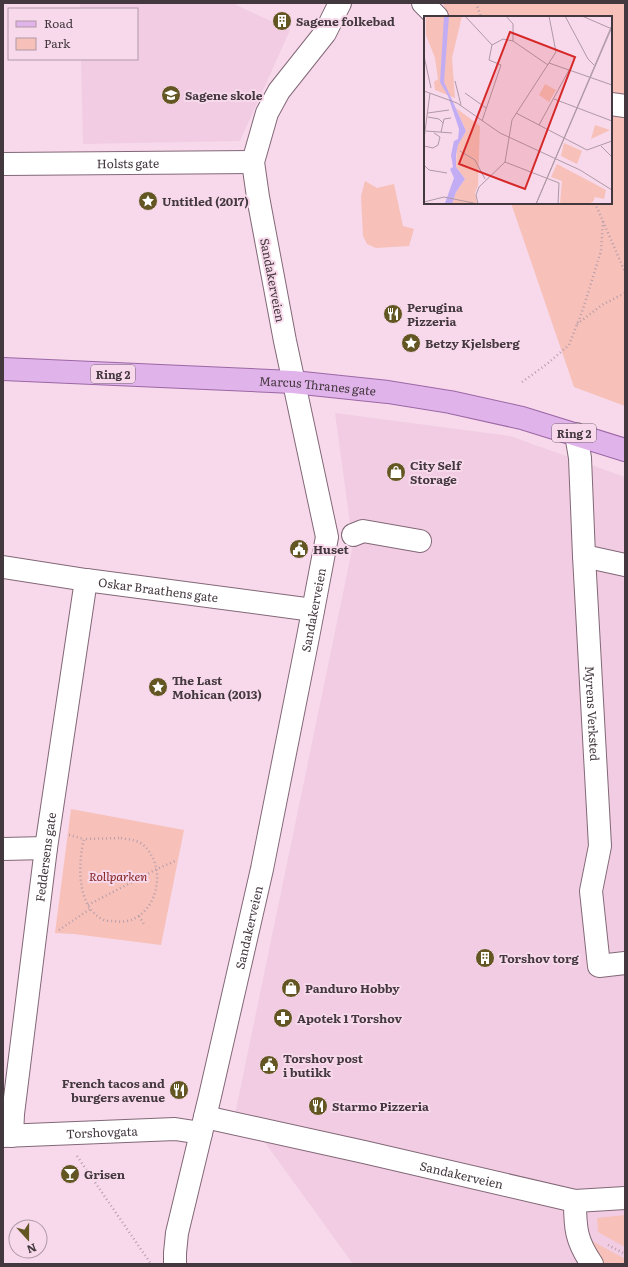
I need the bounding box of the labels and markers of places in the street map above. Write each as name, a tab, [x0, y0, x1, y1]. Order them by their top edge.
building icon: Sagene folkebad	[271, 10, 293, 32]
place label: Sagene folkebad	[296, 12, 395, 30]
school or university icon: Sagene skole	[160, 84, 182, 106]
place label: Sagene skole	[185, 86, 263, 104]
place icon: Untitled (2017)	[137, 190, 159, 212]
place label: Untitled (2017)	[162, 192, 249, 210]
place label: Perugina Pizzeria	[407, 298, 463, 330]
restaurant icon: Perugina Pizzeria	[382, 303, 404, 325]
place icon: Betzy Kjelsberg	[400, 332, 422, 354]
place label: Betzy Kjelsberg	[425, 334, 521, 352]
place label: City Self Storage	[410, 456, 463, 488]
shop icon: City Self Storage	[385, 461, 407, 483]
public building icon: Huset	[288, 538, 310, 560]
place label: Huset	[313, 540, 350, 558]
place label: The Last Mohican (2013)	[172, 671, 262, 703]
place icon: The Last Mohican (2013)	[147, 676, 169, 698]
building icon: Torshov torg	[474, 947, 496, 969]
place label: Torshov torg	[499, 949, 579, 967]
shop icon: Panduro Hobby	[280, 977, 302, 999]
place label: Panduro Hobby	[305, 979, 400, 997]
pharmacy icon: Apotek 1 Torshov	[272, 1007, 294, 1029]
place label: Apotek 1 Torshov	[297, 1009, 402, 1027]
place label: Torshov post i butikk	[283, 1049, 364, 1081]
public building icon: Torshov post i butikk	[258, 1054, 280, 1076]
place label: French tacos and burgers avenue	[62, 1074, 165, 1106]
restaurant icon: French tacos and burgers avenue	[168, 1079, 190, 1101]
restaurant icon: Starmo Pizzeria	[307, 1095, 329, 1117]
place label: Starmo Pizzeria	[332, 1097, 429, 1115]
bar icon: Grisen	[59, 1163, 81, 1185]
place label: Grisen	[84, 1165, 126, 1183]

